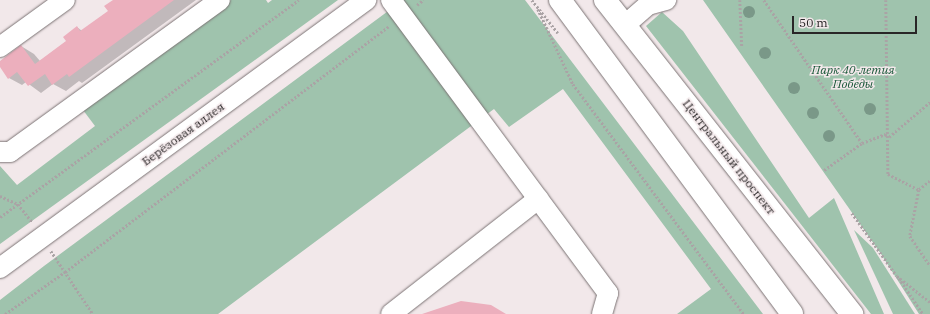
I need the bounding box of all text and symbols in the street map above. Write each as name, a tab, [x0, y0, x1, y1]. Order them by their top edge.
scale bar	[794, 8, 919, 34]
text: 50 m	[799, 15, 828, 30]
park label: Парк 40-летия Победы	[811, 63, 895, 91]
street label: Центральный проспект	[680, 97, 778, 217]
street label: Берёзовая аллея	[139, 99, 227, 169]

